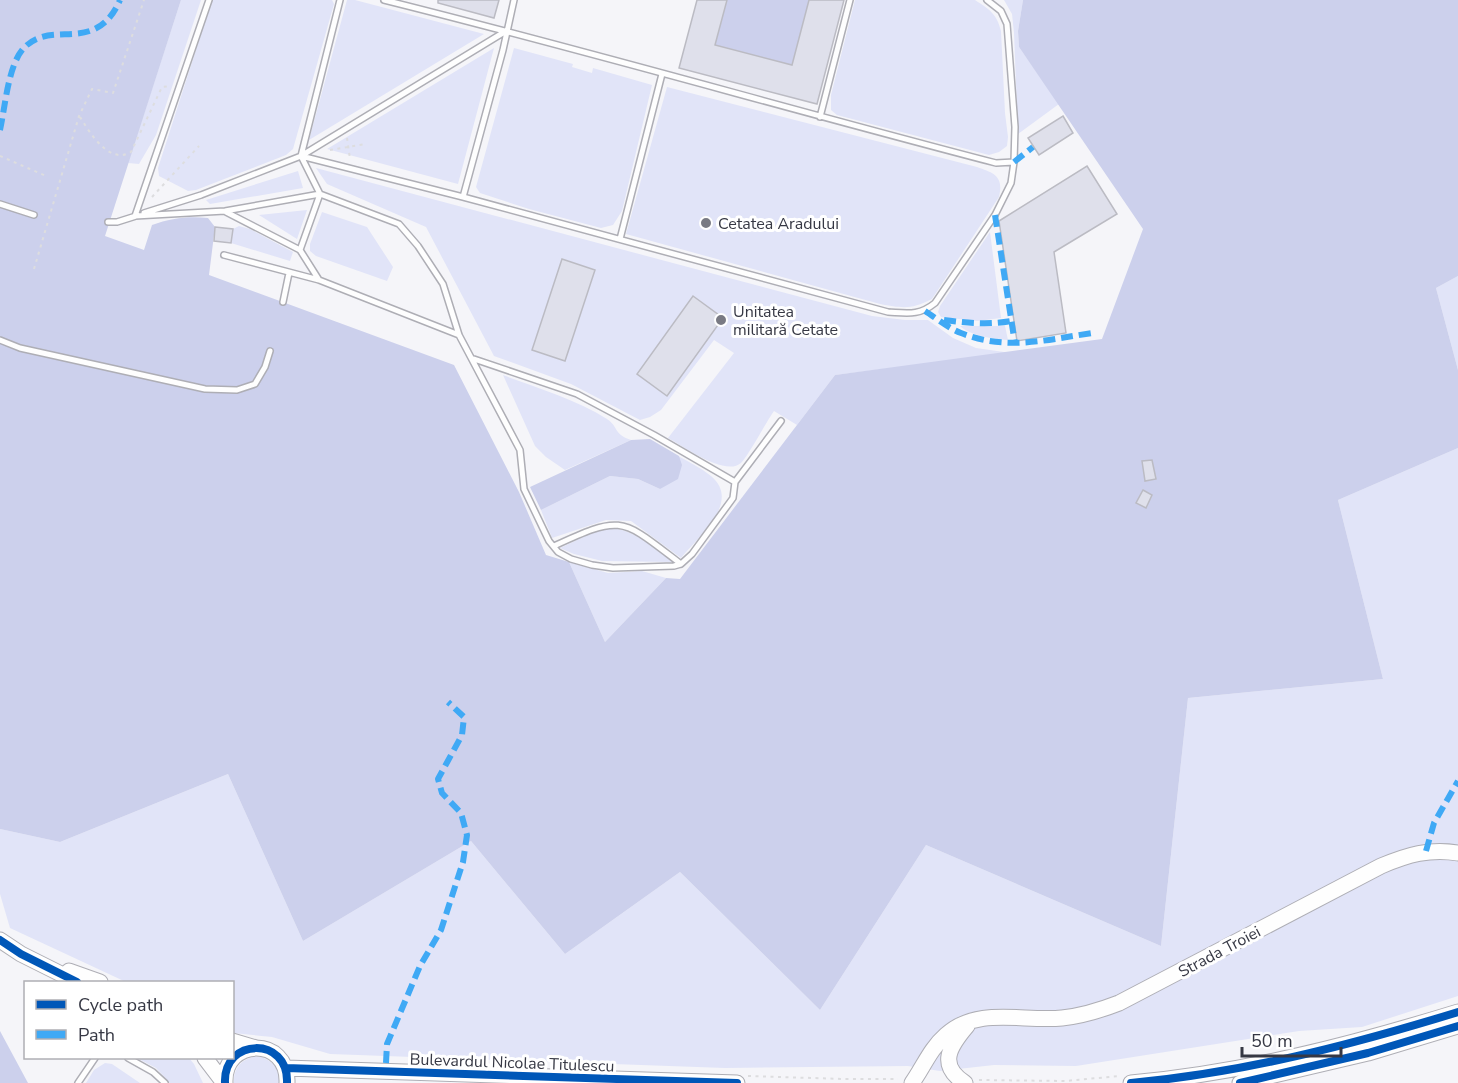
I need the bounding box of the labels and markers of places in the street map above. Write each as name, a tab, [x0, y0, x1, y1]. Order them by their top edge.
place label: Cetatea Aradului	[718, 213, 839, 235]
marker: Cetatea Aradului	[699, 216, 713, 230]
place label: Unitatea militară Cetate	[733, 301, 838, 341]
marker: Unitatea militară Cetate	[714, 313, 728, 327]

